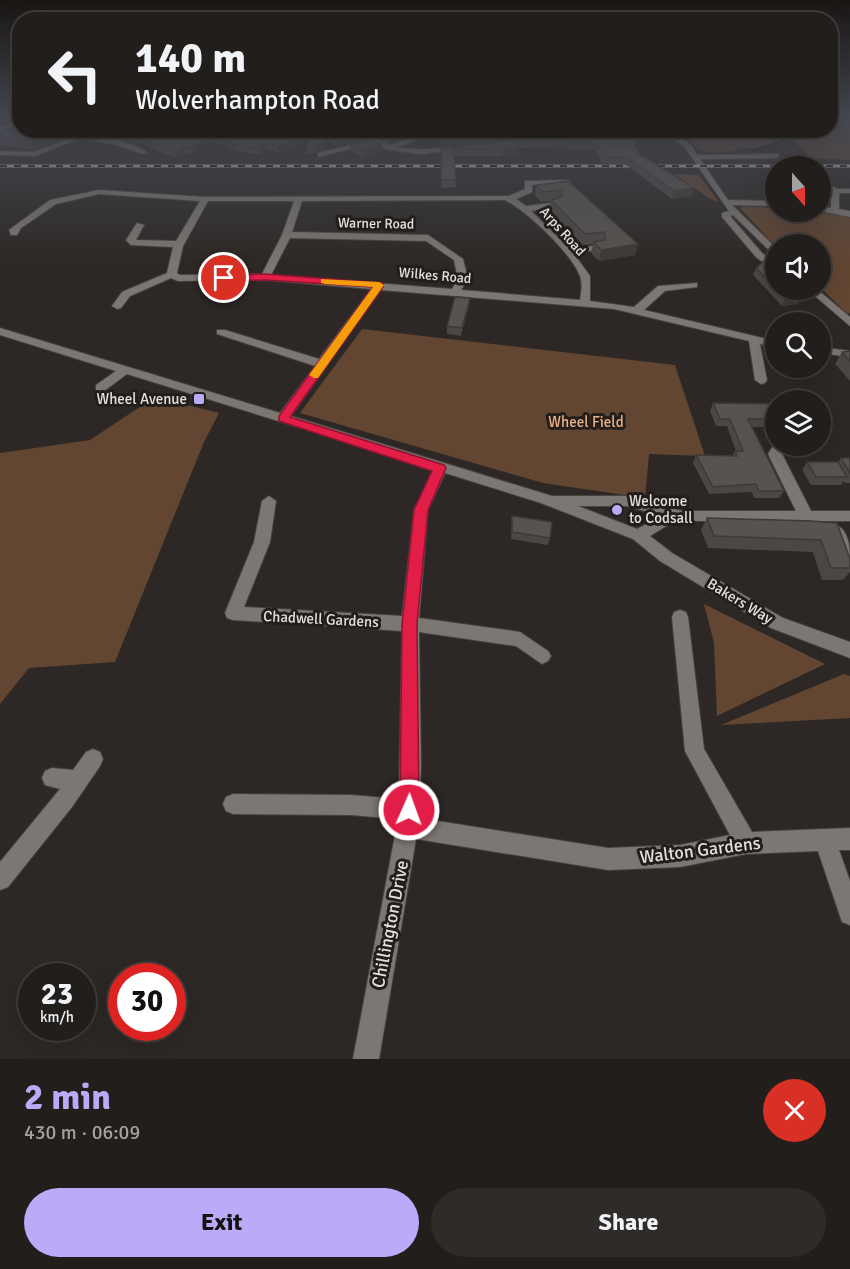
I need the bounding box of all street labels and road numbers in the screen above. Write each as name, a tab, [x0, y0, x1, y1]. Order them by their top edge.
street label: Arps Road	[536, 203, 589, 259]
street label: Warner Road	[338, 214, 414, 233]
street label: Wilkes Road	[398, 264, 472, 287]
street label: Bakers Way	[704, 574, 776, 628]
street label: Chadwell Gardens	[263, 607, 380, 631]
street label: Walton Gardens	[638, 832, 762, 868]
street label: Chillington Drive	[367, 858, 413, 990]

